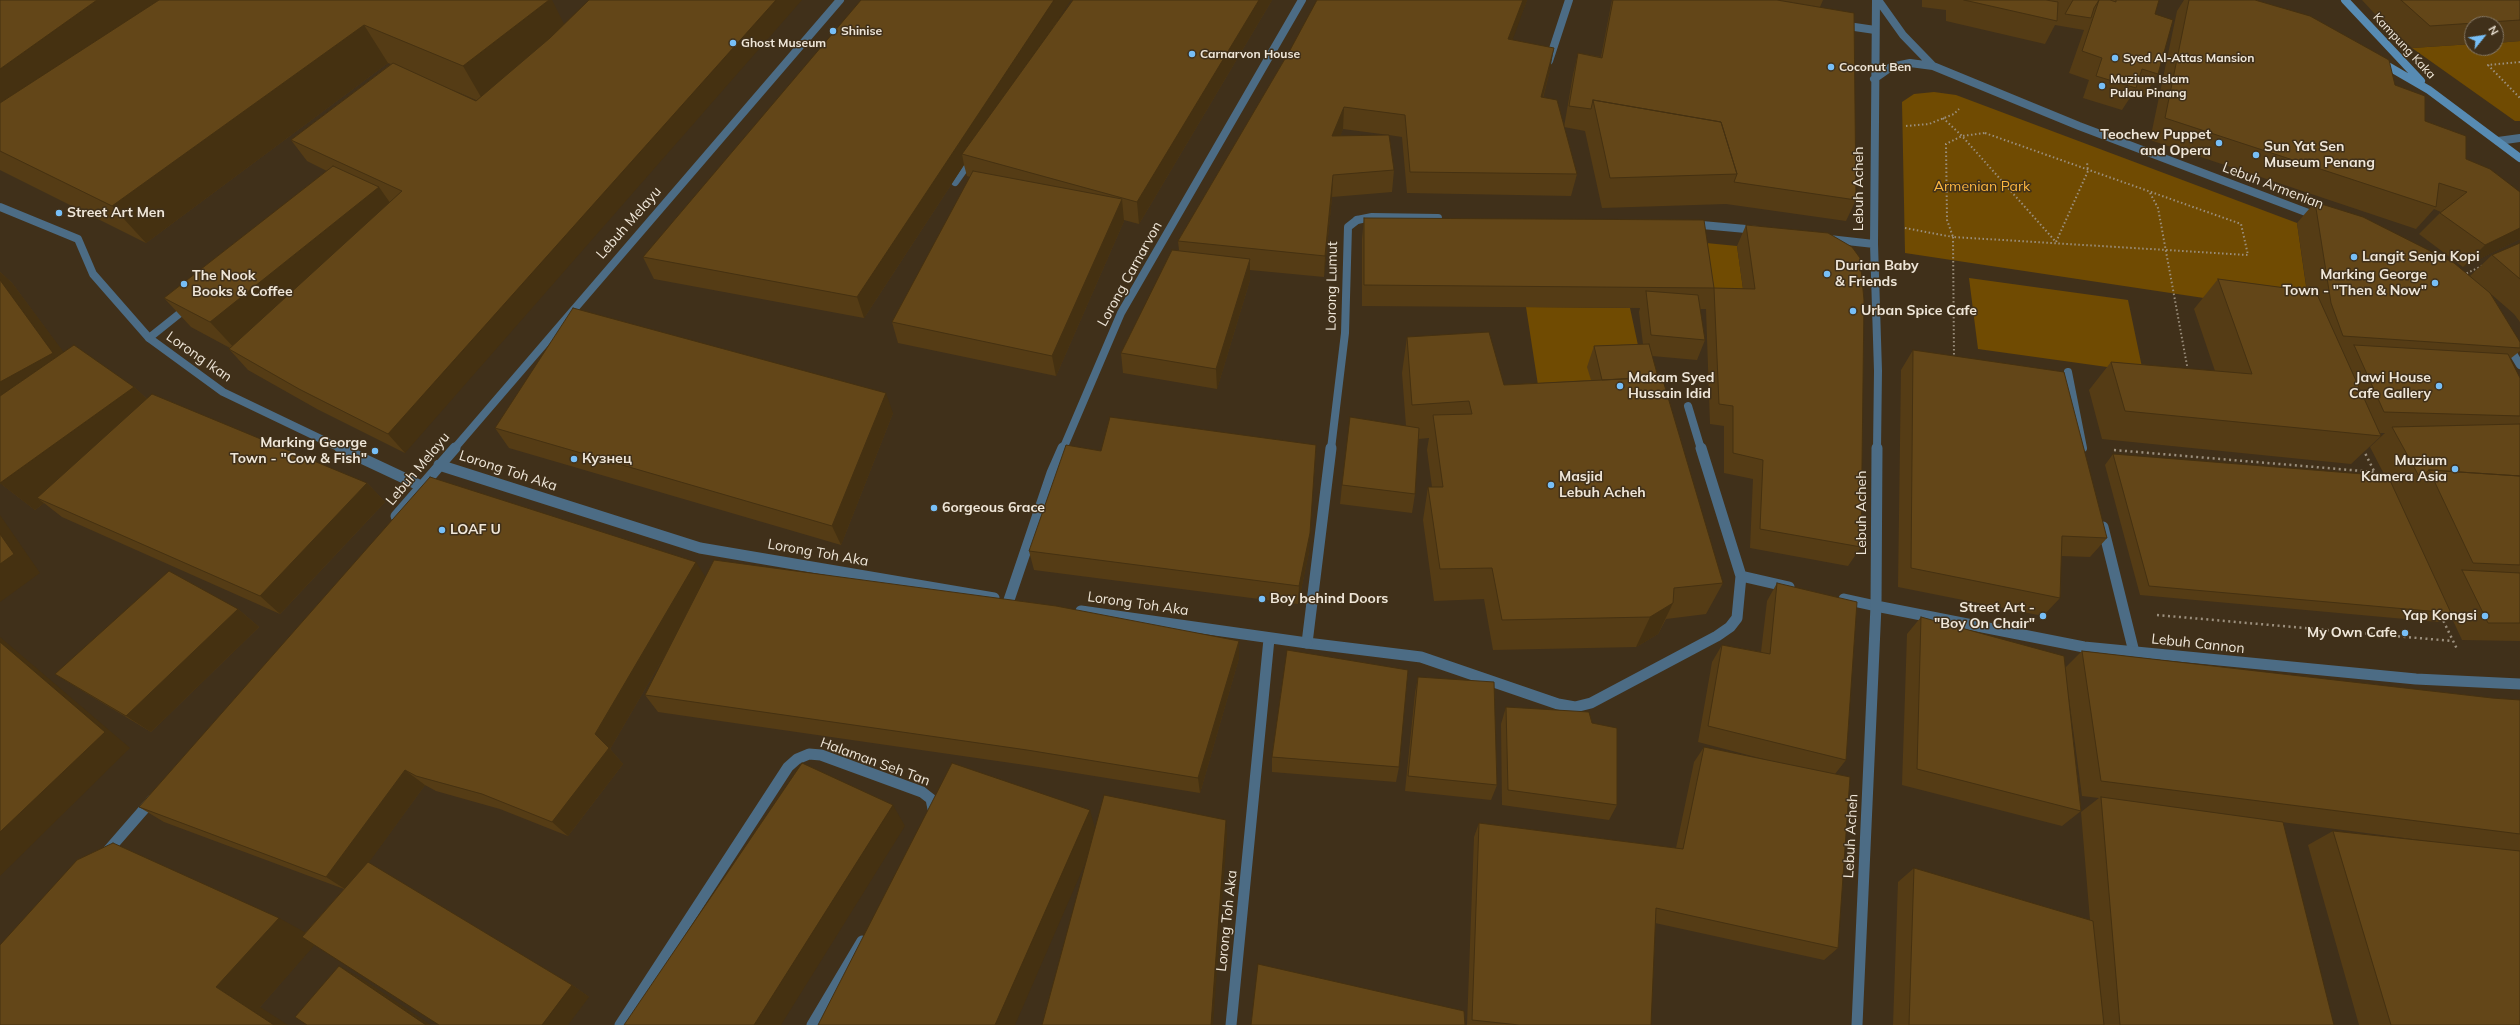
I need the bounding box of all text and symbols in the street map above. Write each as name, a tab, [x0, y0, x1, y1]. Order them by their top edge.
street label: Kampung Kaka	[2370, 10, 2438, 82]
north arrow	[2464, 16, 2504, 56]
text: N	[2485, 23, 2502, 38]
place label: Shinise	[841, 24, 882, 38]
marker: Shinise	[828, 26, 838, 36]
place label: Ghost Museum	[741, 36, 826, 50]
marker: Ghost Museum	[728, 38, 738, 48]
place label: Carnarvon House	[1200, 47, 1300, 61]
marker: Carnarvon House	[1187, 49, 1197, 59]
place label: Syed Al-Attas Mansion	[2123, 51, 2254, 65]
marker: Syed Al-Attas Mansion	[2110, 53, 2120, 63]
place label: Coconut Ben	[1839, 60, 1911, 74]
marker: Coconut Ben	[1826, 62, 1836, 72]
place label: Muzium Islam Pulau Pinang	[2110, 72, 2189, 100]
marker: Muzium Islam Pulau Pinang	[2097, 81, 2107, 91]
place label: Teochew Puppet and Opera	[2100, 127, 2211, 160]
marker: Teochew Puppet and Opera	[2214, 138, 2224, 148]
place label: Sun Yat Sen Museum Penang	[2264, 139, 2375, 172]
street label: Lebuh Acheh	[1851, 147, 1867, 231]
marker: Sun Yat Sen Museum Penang	[2251, 150, 2261, 160]
street label: Lebuh Armenian	[2220, 159, 2326, 213]
park label: Armenian Park	[1934, 179, 2030, 195]
street label: Lebuh Melayu	[593, 183, 665, 263]
place label: Street Art Men	[67, 205, 165, 221]
marker: Street Art Men	[54, 208, 64, 218]
street label: Lorong Carnarvon	[1094, 219, 1166, 329]
street label: Lorong Lumut	[1323, 241, 1341, 331]
place label: Langit Senja Kopi	[2362, 249, 2480, 265]
marker: Langit Senja Kopi	[2349, 252, 2359, 262]
place label: Durian Baby & Friends	[1835, 258, 1919, 290]
place label: Marking George Town - "Then & Now"	[2283, 267, 2427, 300]
place label: The Nook Books & Coffee	[192, 268, 293, 300]
marker: Durian Baby & Friends	[1822, 269, 1832, 279]
marker: Marking George Town - "Then & Now"	[2430, 278, 2440, 288]
marker: The Nook Books & Coffee	[179, 279, 189, 289]
place label: Urban Spice Cafe	[1861, 303, 1977, 319]
marker: Urban Spice Cafe	[1848, 306, 1858, 316]
street label: Lorong Ikan	[163, 328, 235, 386]
place label: Makam Syed Hussain Idid	[1628, 370, 1714, 402]
place label: Jawi House Cafe Gallery	[2349, 370, 2431, 402]
marker: Makam Syed Hussain Idid	[1615, 381, 1625, 391]
marker: Jawi House Cafe Gallery	[2434, 381, 2444, 391]
street label: Lebuh Melayu	[383, 429, 453, 509]
place label: Marking George Town - "Cow & Fish"	[230, 435, 367, 468]
marker: Marking George Town - "Cow & Fish"	[370, 446, 380, 456]
street label: Lorong Toh Aka	[457, 447, 559, 495]
place label: Кузнец	[582, 451, 632, 467]
place label: Muzium Kamera Asia	[2361, 453, 2447, 486]
marker: Кузнец	[569, 454, 579, 464]
marker: Muzium Kamera Asia	[2450, 464, 2460, 474]
place label: Masjid Lebuh Acheh	[1559, 469, 1646, 502]
street label: Lebuh Acheh	[1854, 471, 1870, 555]
marker: Masjid Lebuh Acheh	[1546, 480, 1556, 490]
place label: 6orgeous 6race	[942, 500, 1045, 516]
marker: 6orgeous 6race	[929, 503, 939, 513]
place label: LOAF U	[450, 522, 501, 538]
marker: LOAF U	[437, 525, 447, 535]
street label: Lorong Toh Aka	[766, 536, 870, 570]
street label: Lorong Toh Aka	[1086, 589, 1190, 619]
place label: Boy behind Doors	[1270, 591, 1388, 607]
marker: Boy behind Doors	[1257, 594, 1267, 604]
place label: Street Art - "Boy On Chair"	[1934, 600, 2035, 632]
place label: Yap Kongsi	[2403, 608, 2477, 624]
marker: Street Art - "Boy On Chair"	[2038, 611, 2048, 621]
marker: Yap Kongsi	[2480, 611, 2490, 621]
place label: My Own Cafe	[2307, 625, 2397, 641]
marker: My Own Cafe	[2400, 628, 2410, 638]
street label: Lebuh Cannon	[2150, 631, 2246, 657]
street label: Halaman Seh Tan	[818, 734, 932, 790]
street label: Lebuh Acheh	[1840, 793, 1862, 879]
street label: Lorong Toh Aka	[1213, 869, 1241, 973]

